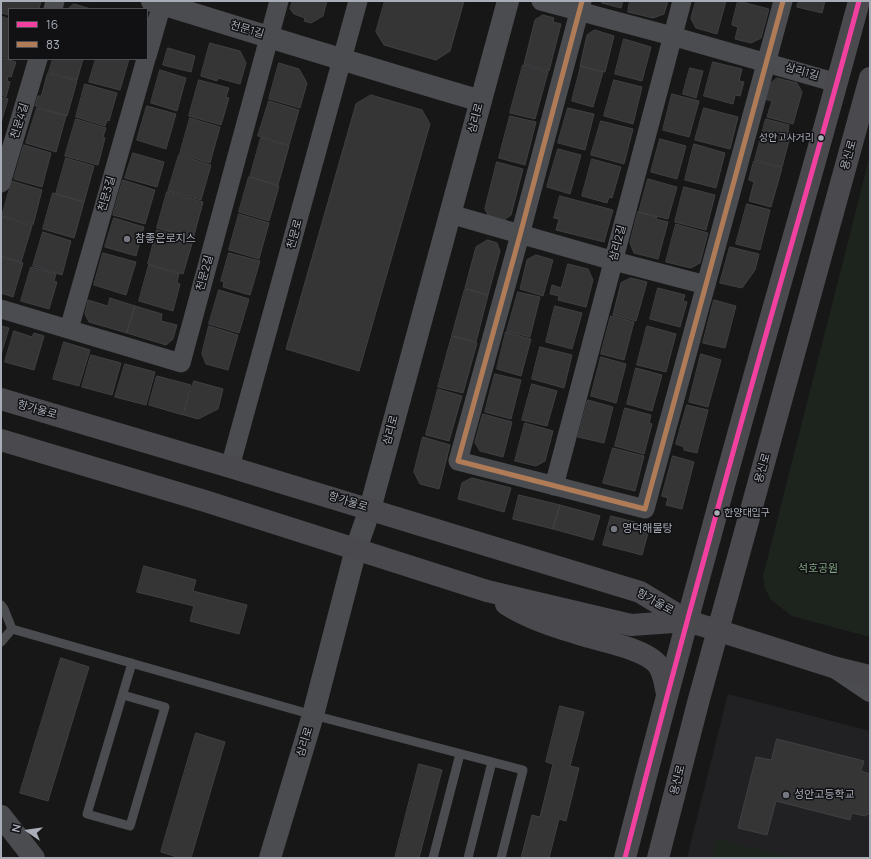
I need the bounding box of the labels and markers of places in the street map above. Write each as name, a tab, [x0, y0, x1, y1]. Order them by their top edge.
place label: 성안고사거리	[759, 132, 814, 144]
marker: 성안고사거리	[816, 133, 826, 143]
place label: 참좋은로지스	[135, 232, 196, 246]
marker: 참좋은로지스	[122, 234, 132, 244]
place label: 한양대입구	[724, 507, 770, 519]
marker: 한양대입구	[712, 508, 722, 518]
place label: 영덕해물탕	[622, 522, 673, 536]
marker: 영덕해물탕	[609, 524, 619, 534]
place label: 성안고등학교	[794, 788, 855, 802]
marker: 성안고등학교	[781, 790, 791, 800]

